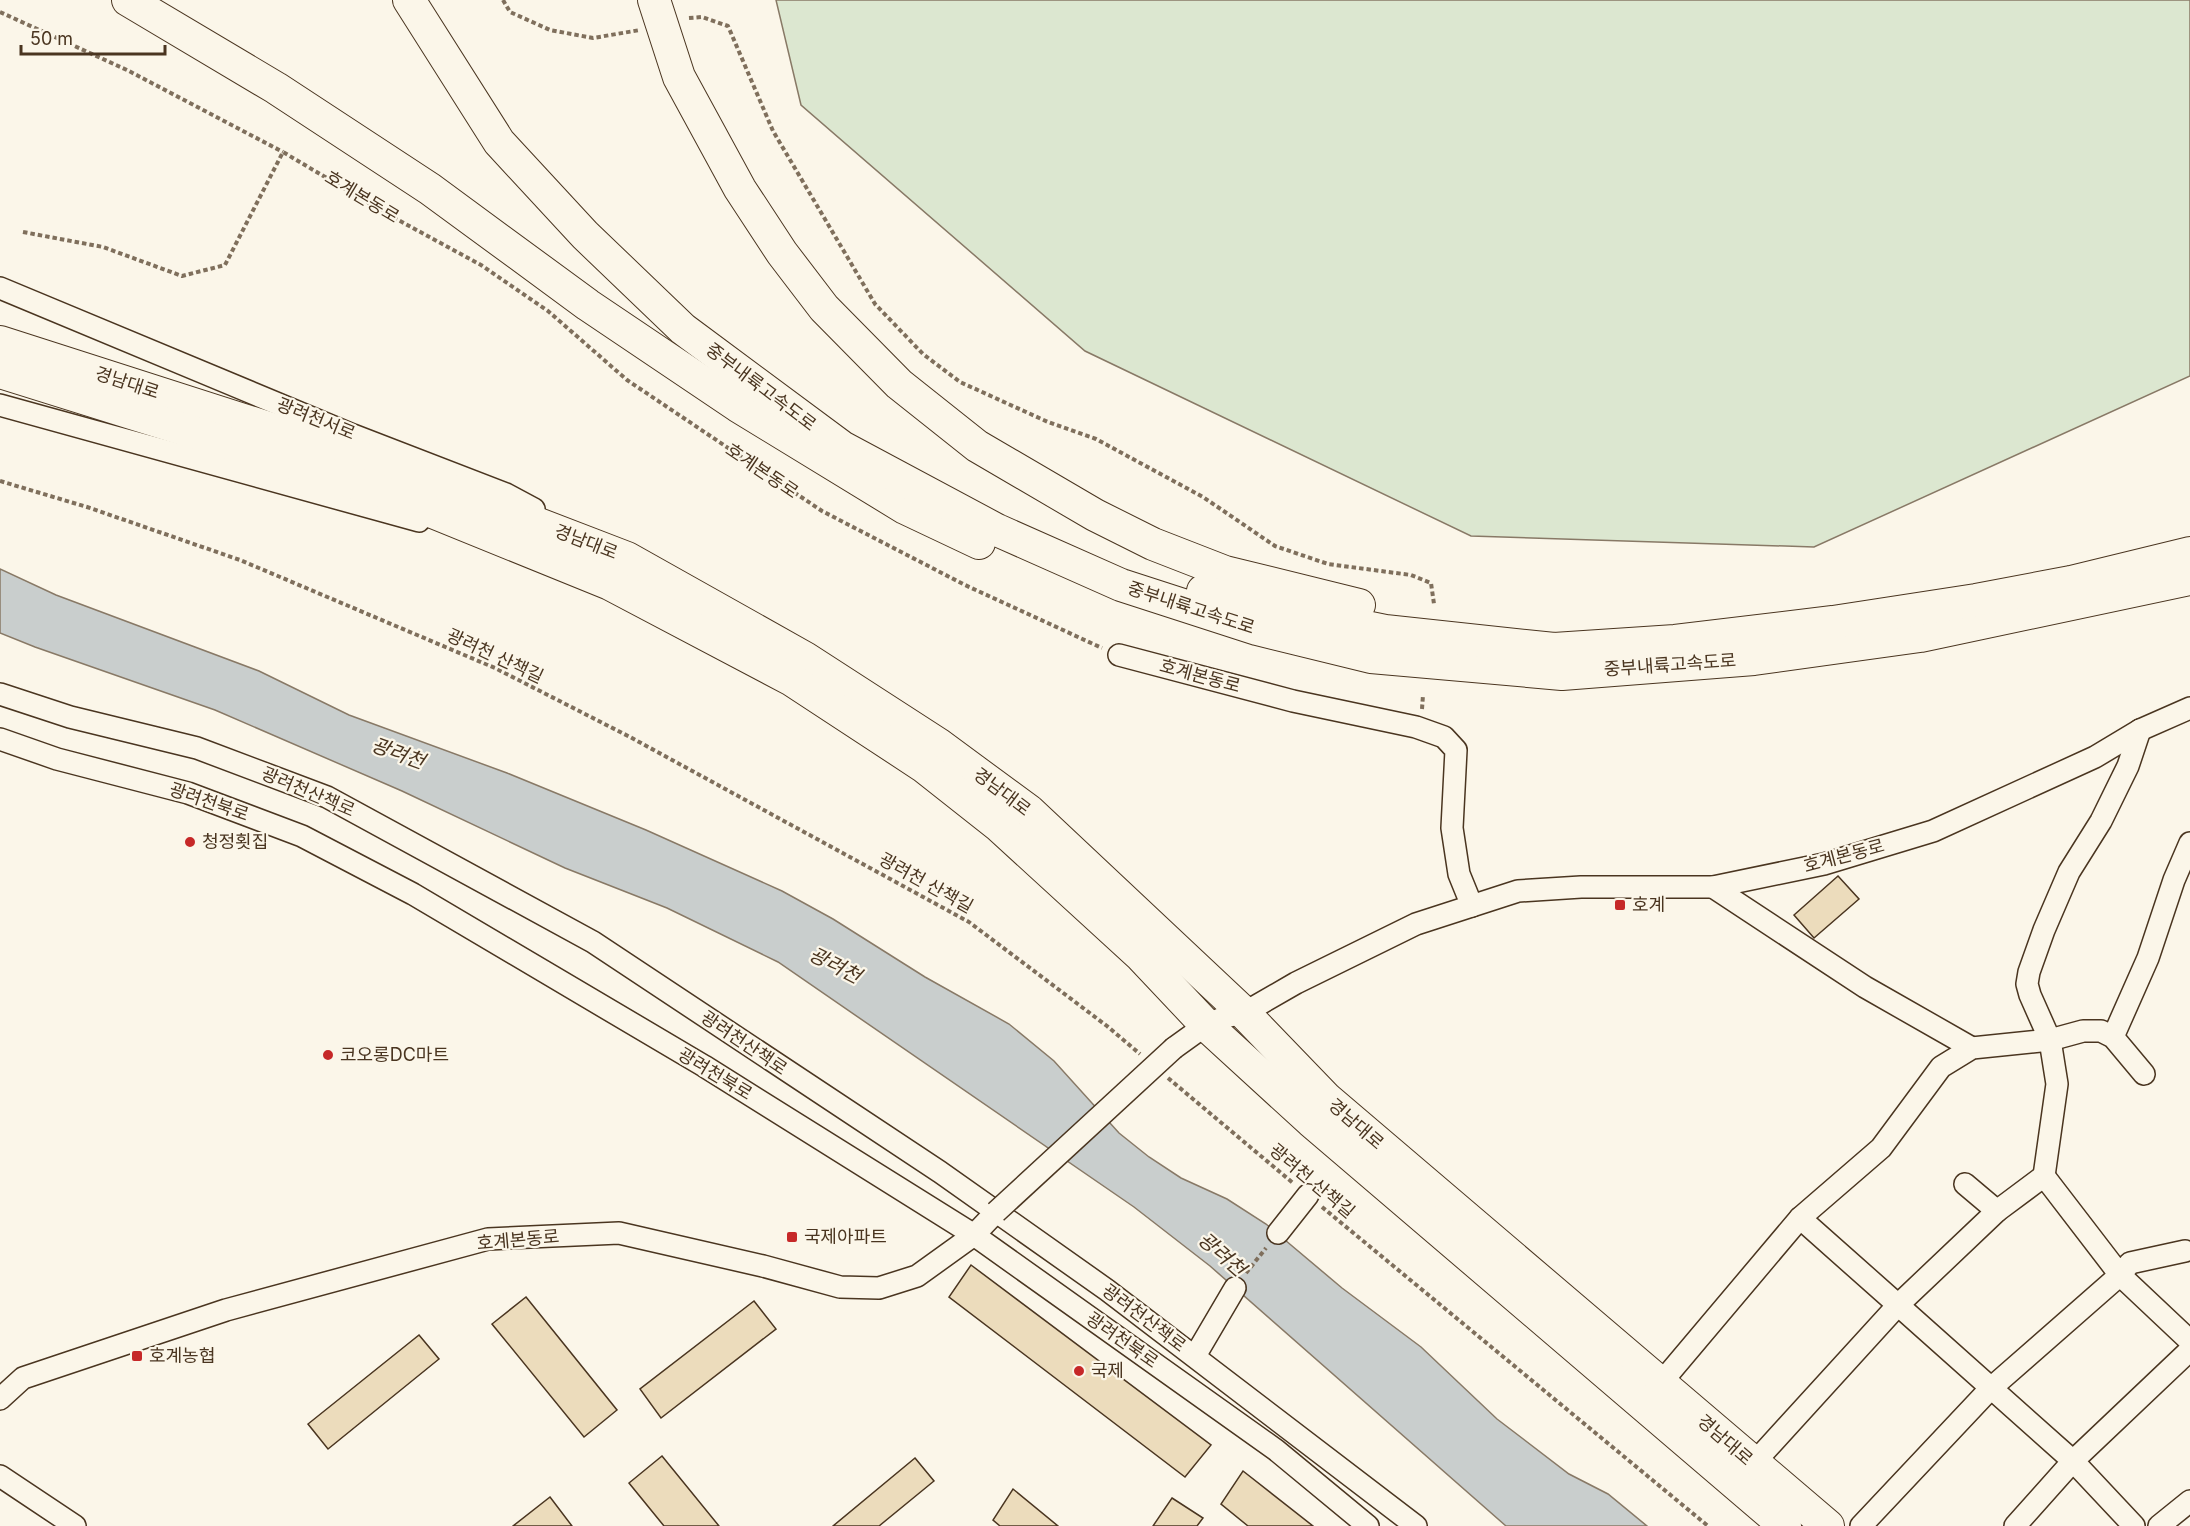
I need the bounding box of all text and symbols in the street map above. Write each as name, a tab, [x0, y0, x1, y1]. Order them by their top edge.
scale bar	[21, 18, 165, 56]
text: 50 m	[30, 28, 73, 49]
street label: 호계본동로	[321, 166, 403, 227]
street label: 중부내륙고속도로	[702, 338, 821, 435]
street label: 경남대로	[92, 362, 162, 403]
street label: 광려천서로	[274, 393, 359, 444]
street label: 호계본동로	[722, 439, 802, 502]
street label: 경남대로	[551, 520, 621, 563]
street label: 중부내륙고속도로	[1125, 577, 1257, 638]
street label: 광려천 산책길	[443, 624, 547, 687]
street label: 중부내륙고속도로	[1603, 649, 1737, 680]
street label: 호계본동로	[1157, 655, 1243, 696]
water label: 광려천	[368, 732, 430, 775]
street label: 광려천산책로	[258, 762, 358, 821]
street label: 경남대로	[970, 763, 1035, 820]
street label: 광려천북로	[167, 778, 252, 825]
place label: 청정횟집	[202, 831, 268, 852]
marker: 청정횟집	[183, 835, 197, 849]
street label: 호계본동로	[1801, 835, 1887, 876]
street label: 광려천 산책길	[875, 848, 977, 917]
place label: 호계	[1632, 894, 1665, 915]
marker: 호계	[1613, 898, 1627, 912]
water label: 광려천	[805, 942, 867, 989]
street label: 광려천산책로	[697, 1006, 791, 1079]
street label: 광려천북로	[674, 1043, 756, 1104]
place label: 코오롱DC마트	[340, 1044, 449, 1065]
marker: 코오롱DC마트	[321, 1048, 335, 1062]
street label: 경남대로	[1324, 1094, 1388, 1153]
street label: 광려천 산책길	[1266, 1139, 1359, 1222]
street label: 호계본동로	[476, 1225, 560, 1254]
place label: 국제아파트	[804, 1226, 887, 1247]
water label: 광려천	[1193, 1227, 1253, 1283]
marker: 국제아파트	[785, 1230, 799, 1244]
street label: 광려천산책로	[1098, 1279, 1190, 1356]
street label: 광려천북로	[1082, 1307, 1162, 1372]
place label: 호계농협	[149, 1345, 215, 1366]
marker: 호계농협	[130, 1349, 144, 1363]
place label: 국제	[1091, 1360, 1124, 1381]
marker: 국제	[1072, 1364, 1086, 1378]
street label: 경남대로	[1693, 1410, 1757, 1469]

